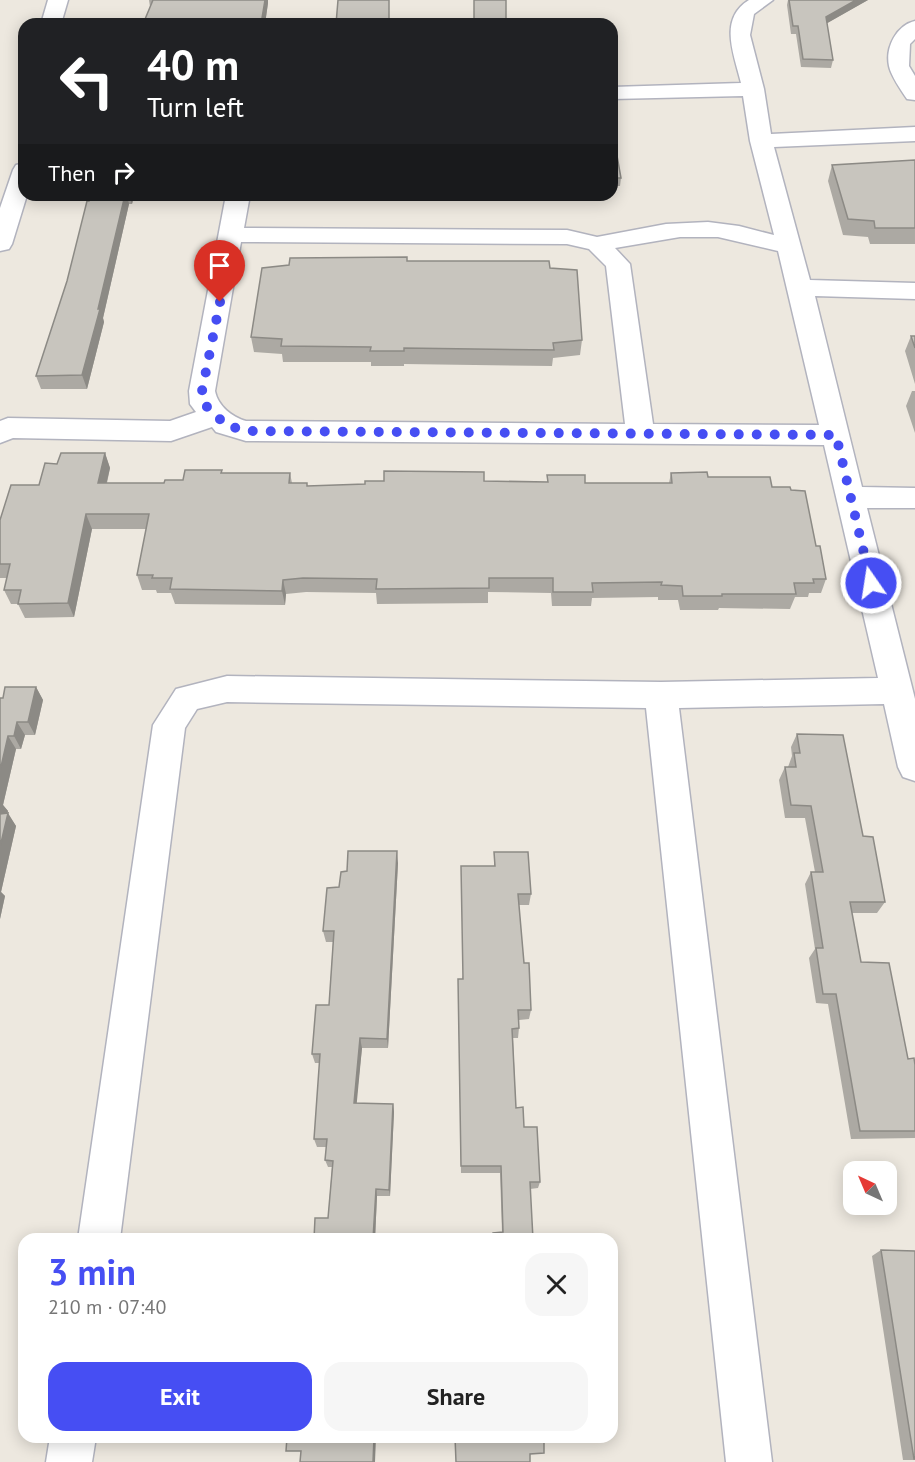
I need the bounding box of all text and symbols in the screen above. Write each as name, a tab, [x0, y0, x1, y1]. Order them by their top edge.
text: 40 m	[147, 37, 239, 92]
icon: left	[48, 42, 126, 120]
text: Turn left	[147, 90, 244, 124]
icon: right	[107, 156, 140, 189]
text: Then	[48, 159, 95, 187]
pin	[194, 240, 245, 302]
icon: arrive	[203, 249, 236, 282]
position arrow	[839, 551, 903, 615]
north arrow	[843, 1161, 897, 1215]
map controls	[843, 1161, 897, 1215]
text: 3 min	[48, 1248, 136, 1295]
button: close	[525, 1253, 588, 1316]
text: 210 m · 07:40	[48, 1294, 166, 1320]
button: Exit	[48, 1362, 312, 1431]
button: Share	[324, 1362, 588, 1431]

